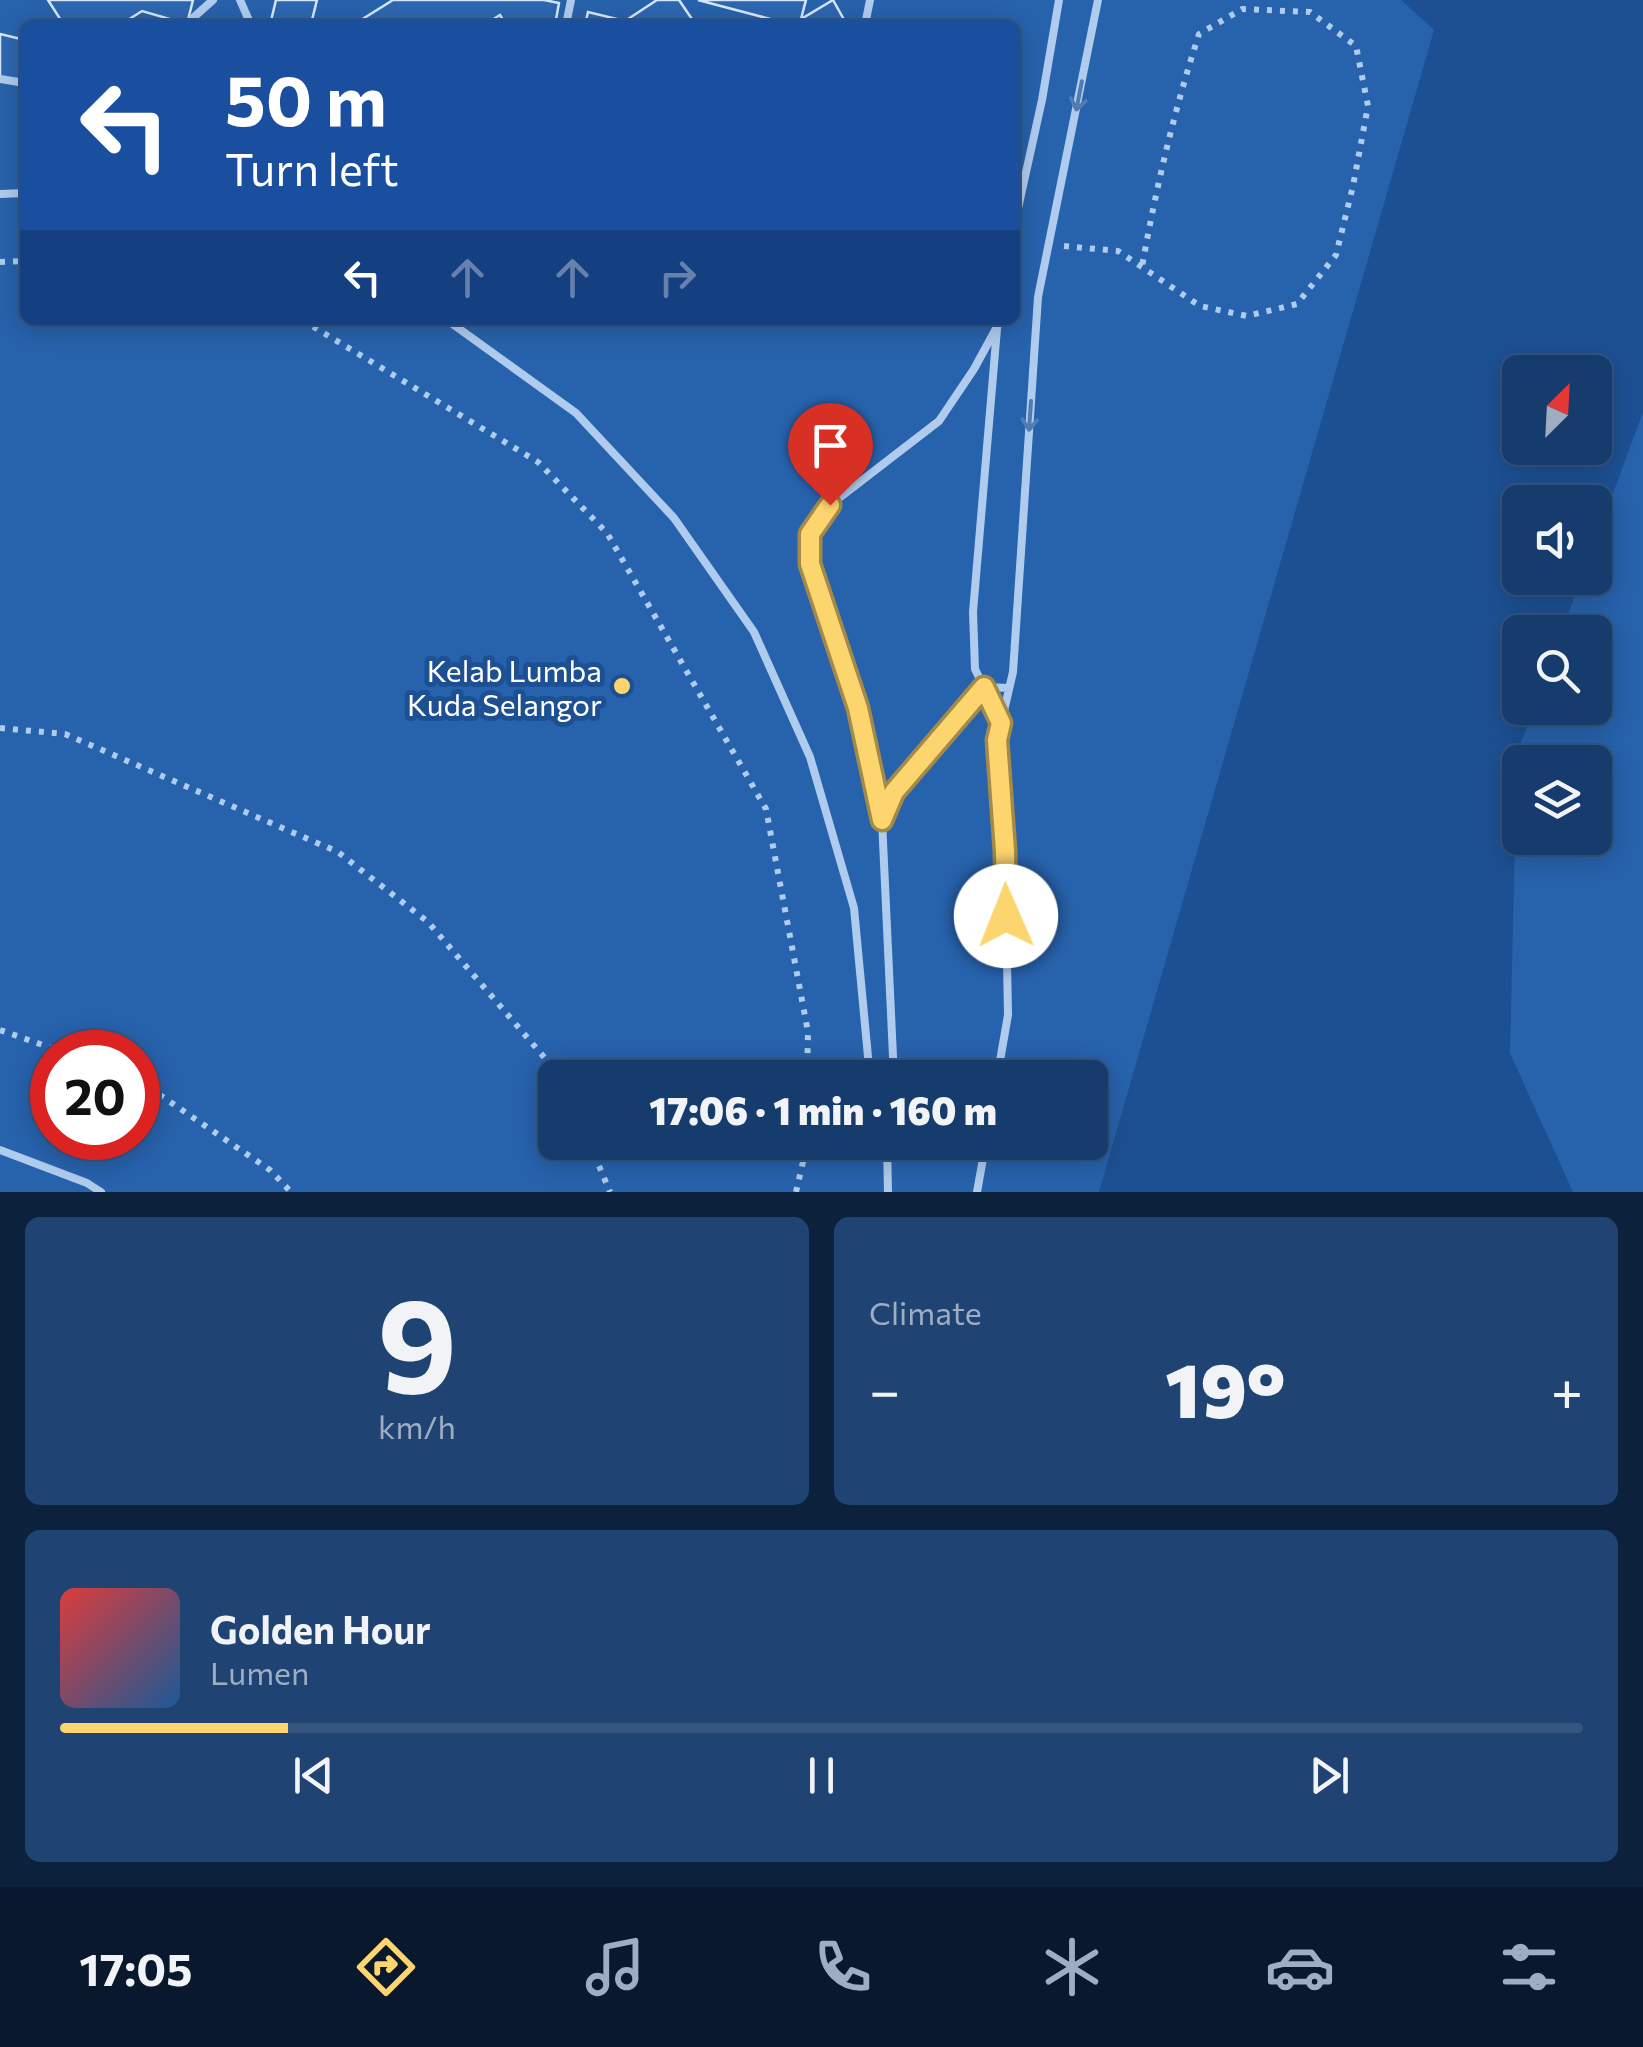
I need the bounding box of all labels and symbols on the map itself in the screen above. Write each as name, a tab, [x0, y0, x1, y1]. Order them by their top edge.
one-way arrow	[1069, 79, 1088, 111]
north arrow	[1502, 355, 1612, 465]
one-way arrow	[1020, 400, 1039, 432]
pin	[788, 403, 873, 506]
place label: Kelab Lumba Kuda Selangor	[407, 651, 602, 722]
marker: Kelab Lumba Kuda Selangor	[611, 675, 633, 697]
position arrow	[954, 864, 1058, 968]
speed limit sign: 20	[30, 1030, 160, 1160]

